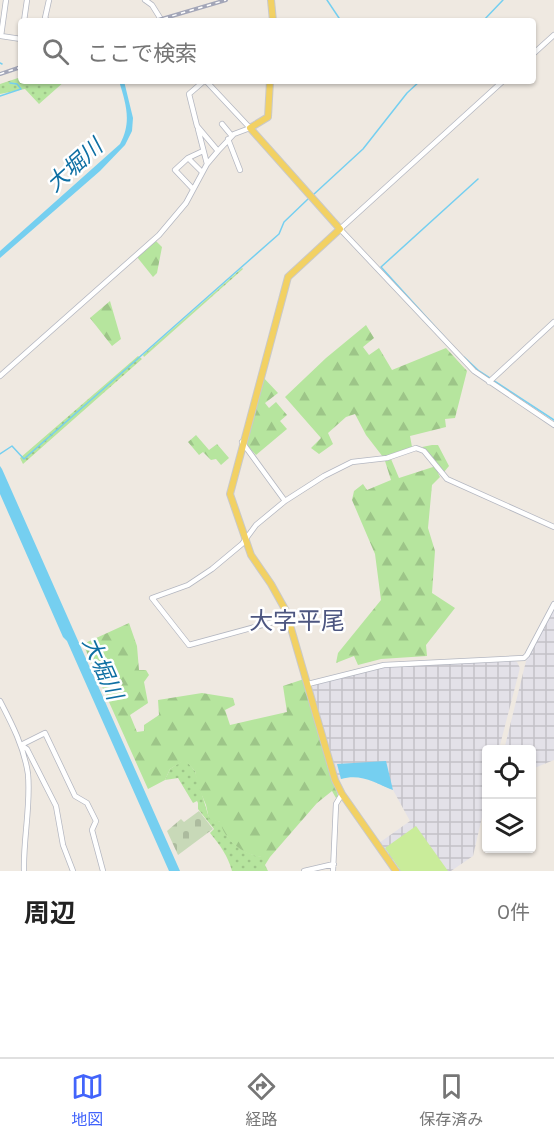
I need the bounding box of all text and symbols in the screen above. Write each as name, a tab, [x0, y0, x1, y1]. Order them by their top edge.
search box	[18, 18, 536, 84]
icon: search	[39, 35, 72, 68]
text: ここで検索	[87, 39, 197, 66]
water label: 大堀川	[40, 131, 109, 197]
district label: 大字平尾	[249, 605, 345, 634]
water label: 大堀川	[78, 632, 130, 705]
map controls	[482, 745, 536, 853]
button: locate	[482, 745, 536, 799]
button: layers	[482, 799, 536, 853]
text: 周辺	[24, 896, 76, 927]
text: 0件	[497, 899, 530, 923]
tab: 地図	[71, 1070, 104, 1130]
tab: 経路	[245, 1070, 278, 1130]
tab: 保存済み	[419, 1070, 483, 1130]

